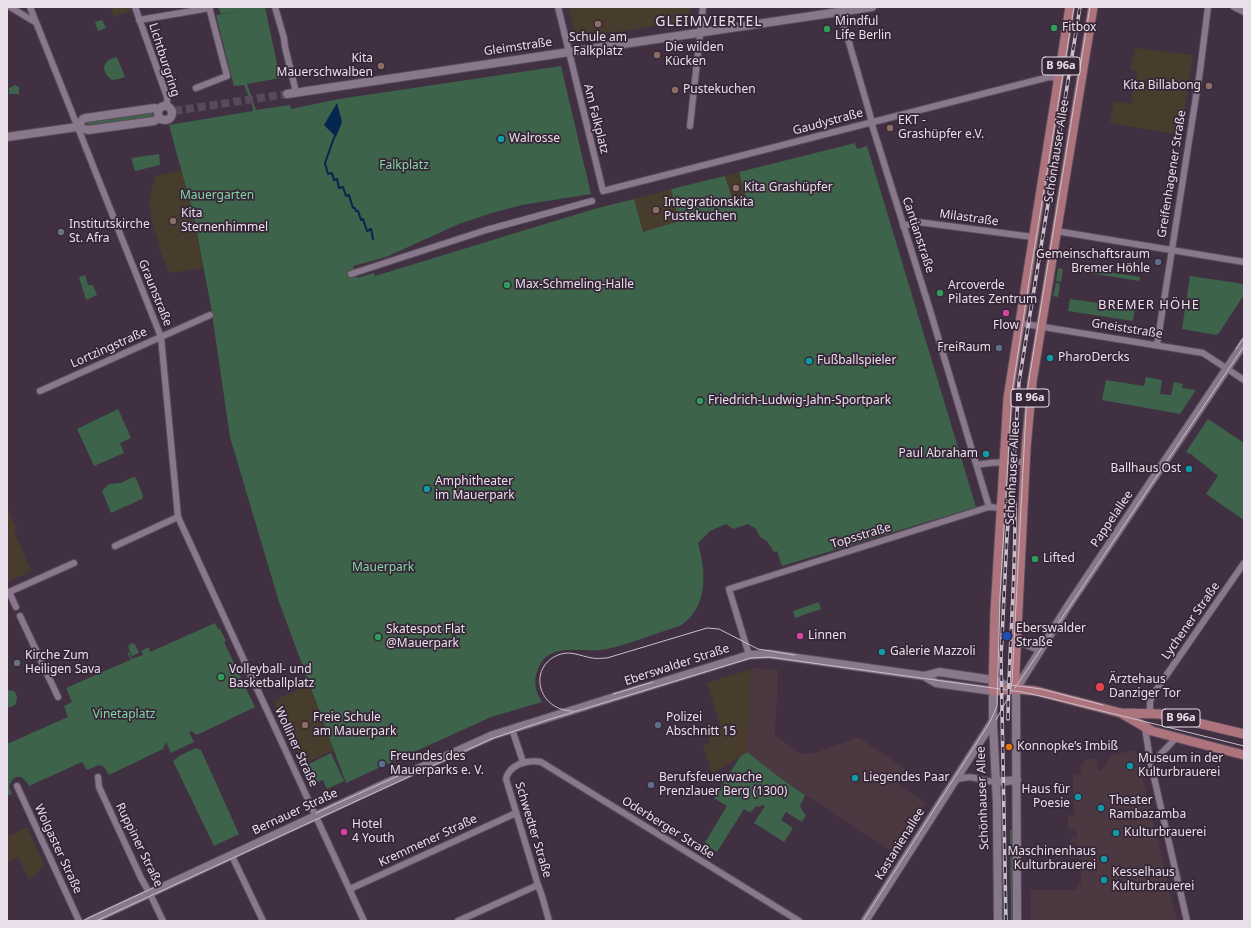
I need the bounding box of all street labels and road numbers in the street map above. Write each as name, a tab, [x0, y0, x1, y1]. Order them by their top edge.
street label: Lichtburgring	[145, 21, 183, 99]
street label: Gleimstraße	[483, 35, 553, 59]
road number: B 96a	[1042, 57, 1080, 75]
street label: Am Falkplatz	[580, 82, 612, 156]
street label: Schönhauser Allee	[1042, 99, 1072, 203]
street label: Gaudystraße	[791, 106, 865, 138]
street label: Greifenhagener Straße	[1155, 109, 1189, 239]
street label: Cantianstraße	[899, 195, 937, 275]
street label: Milastraße	[938, 207, 1000, 229]
street label: Graunstraße	[135, 257, 175, 329]
street label: Gneiststraße	[1090, 316, 1164, 342]
street label: Lortzingstraße	[69, 325, 149, 371]
road number: B 96a	[1011, 389, 1049, 407]
street label: Schönhauser Allee	[1003, 421, 1023, 525]
street label: Pappelallee	[1088, 488, 1136, 550]
street label: Topsstraße	[829, 520, 893, 552]
street label: Lychener Straße	[1159, 579, 1223, 663]
street label: Eberswalder Straße	[623, 641, 731, 689]
street label: Wolliner Straße	[271, 705, 321, 789]
road number: B 96a	[1162, 709, 1200, 727]
street label: Schönhauser Allee	[974, 746, 992, 850]
street label: Schwedter Straße	[512, 780, 554, 880]
street label: Bernauer Straße	[250, 786, 340, 838]
street label: Oderberger Straße	[619, 794, 717, 862]
street label: Ruppiner Straße	[112, 801, 166, 889]
street label: Wolgaster Straße	[31, 802, 85, 896]
street label: Kastanienallee	[872, 805, 928, 883]
street label: Kremmener Straße	[376, 812, 480, 870]

